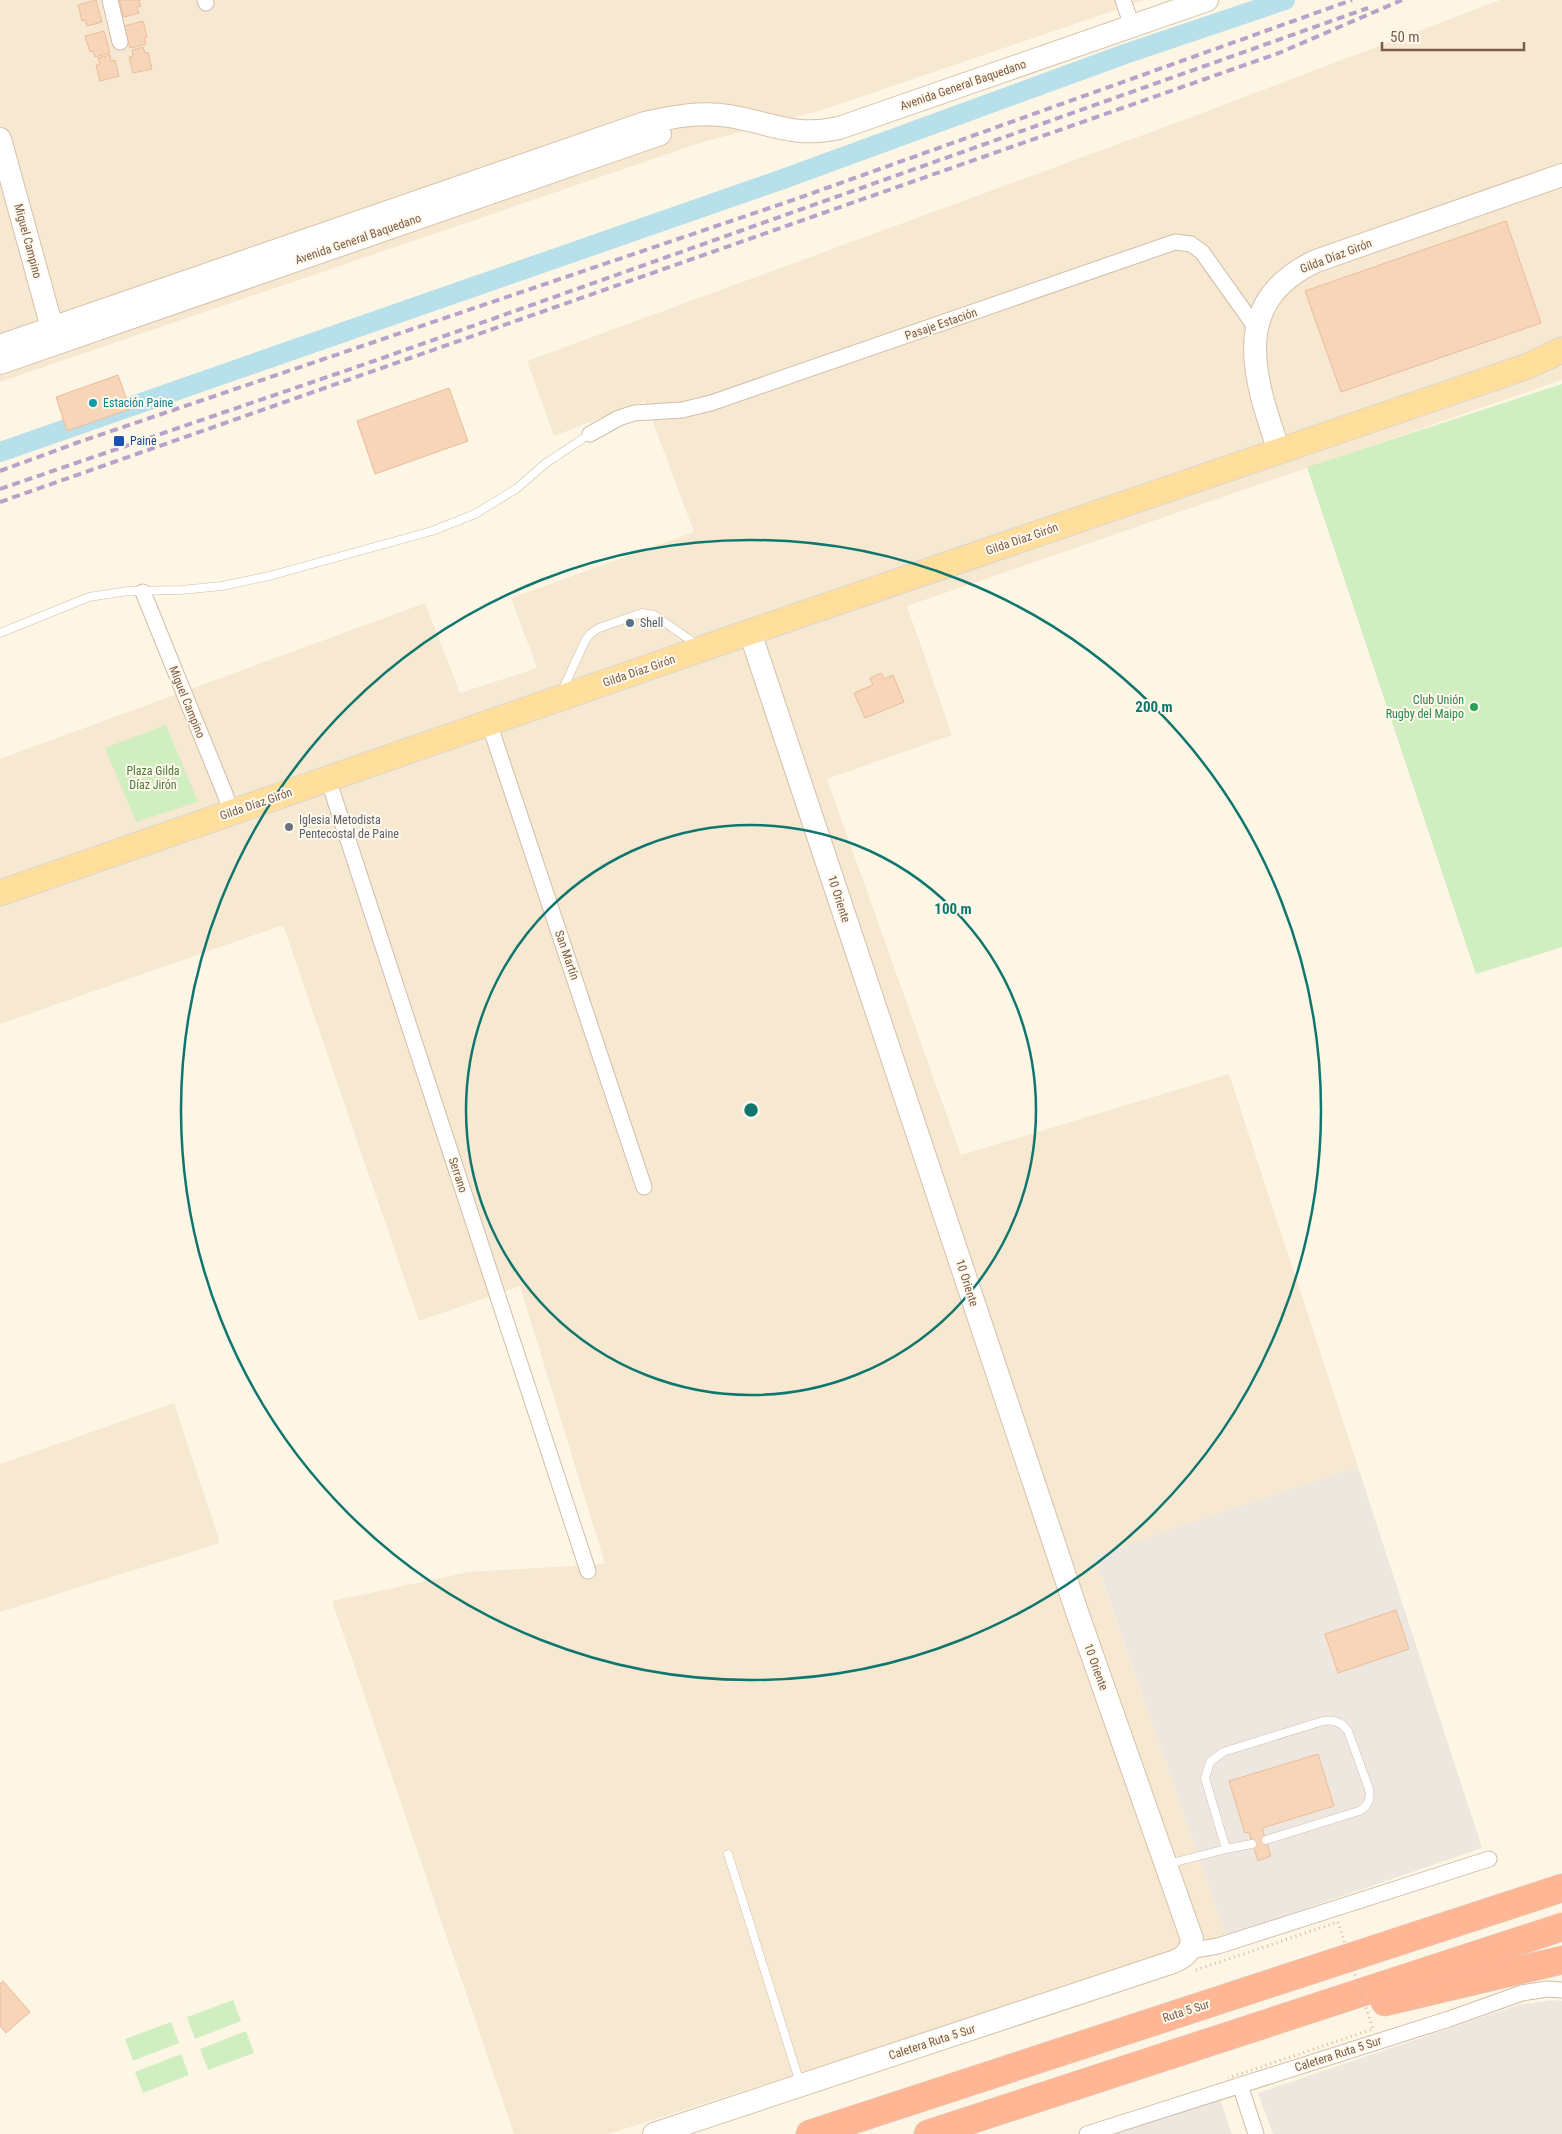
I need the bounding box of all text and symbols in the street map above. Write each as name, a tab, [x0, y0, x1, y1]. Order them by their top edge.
scale bar	[1382, 20, 1524, 52]
text: 50 m	[1390, 28, 1420, 46]
street label: Avenida General Baquedano	[898, 57, 1028, 113]
street label: Miguel Campino	[11, 202, 45, 280]
street label: Avenida General Baquedano	[293, 211, 423, 267]
street label: Gilda Díaz Girón	[1298, 236, 1374, 276]
street label: Pasaje Estación	[903, 305, 979, 343]
place label: Estación Paine	[103, 396, 174, 410]
marker: Estación Paine	[87, 397, 99, 409]
marker: Paine	[112, 434, 126, 448]
place label: Paine	[130, 434, 157, 448]
street label: Gilda Díaz Girón	[984, 520, 1060, 558]
place label: Shell	[640, 616, 663, 630]
marker: Shell	[624, 617, 636, 629]
street label: Gilda Díaz Girón	[601, 652, 677, 690]
street label: Miguel Campino	[166, 664, 208, 740]
place label: Club Unión Rugby del Maipo	[1386, 693, 1464, 721]
text: 200 m	[1135, 698, 1173, 716]
marker: Club Unión Rugby del Maipo	[1468, 701, 1480, 713]
park label: Plaza Gilda Díaz Jirón	[126, 764, 180, 792]
street label: Gilda Díaz Girón	[218, 785, 294, 823]
place label: Iglesia Metodista Pentecostal de Paine	[299, 813, 399, 841]
marker: Iglesia Metodista Pentecostal de Paine	[283, 821, 295, 833]
street label: 10 Oriente	[825, 874, 853, 925]
text: 100 m	[934, 900, 972, 918]
street label: San Martín	[552, 928, 582, 982]
centre of rings	[742, 1101, 760, 1119]
street label: Serrano	[446, 1155, 470, 1195]
street label: 10 Oriente	[953, 1258, 981, 1309]
street label: 10 Oriente	[1081, 1642, 1111, 1693]
street label: Ruta 5 Sur	[1161, 1997, 1212, 2025]
street label: Caletera Ruta 5 Sur	[887, 2021, 978, 2063]
street label: Caletera Ruta 5 Sur	[1293, 2033, 1384, 2075]

